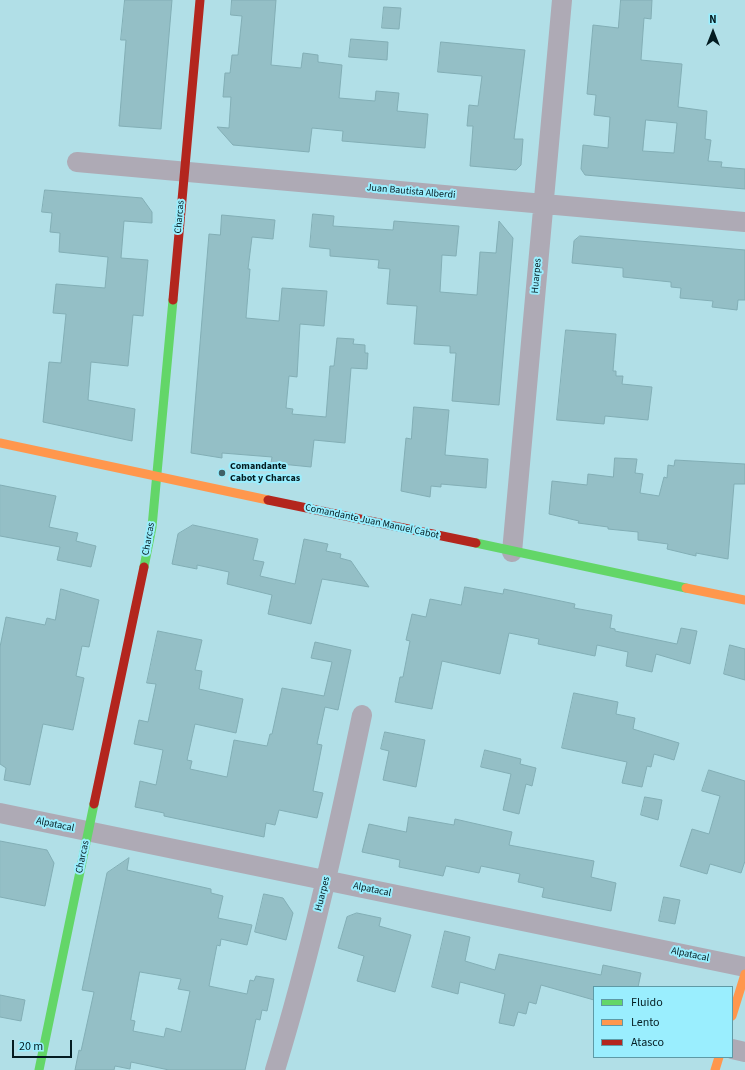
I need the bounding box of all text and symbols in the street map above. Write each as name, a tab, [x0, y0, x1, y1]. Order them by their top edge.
north arrow	[693, 12, 733, 52]
text: N	[709, 12, 717, 27]
street label: Juan Bautista Alberdi	[366, 182, 456, 202]
street label: Charcas	[173, 200, 187, 234]
street label: Huarpes	[529, 258, 545, 294]
place label: Comandante Cabot y Charcas	[230, 461, 300, 484]
marker: Comandante Cabot y Charcas	[217, 468, 227, 478]
street label: Comandante Juan Manuel Cabot	[304, 502, 440, 542]
street label: Charcas	[140, 522, 158, 556]
street label: Alpatacal	[35, 815, 75, 835]
street label: Charcas	[74, 839, 92, 875]
street label: Huarpes	[313, 875, 333, 913]
street label: Alpatacal	[352, 880, 392, 900]
street label: Alpatacal	[670, 945, 710, 965]
legend	[593, 986, 733, 1058]
text: Fluido	[631, 994, 663, 1011]
text: Lento	[631, 1014, 660, 1031]
scale bar	[14, 1032, 74, 1058]
text: Atasco	[631, 1034, 664, 1051]
text: 20 m	[19, 1038, 43, 1055]

